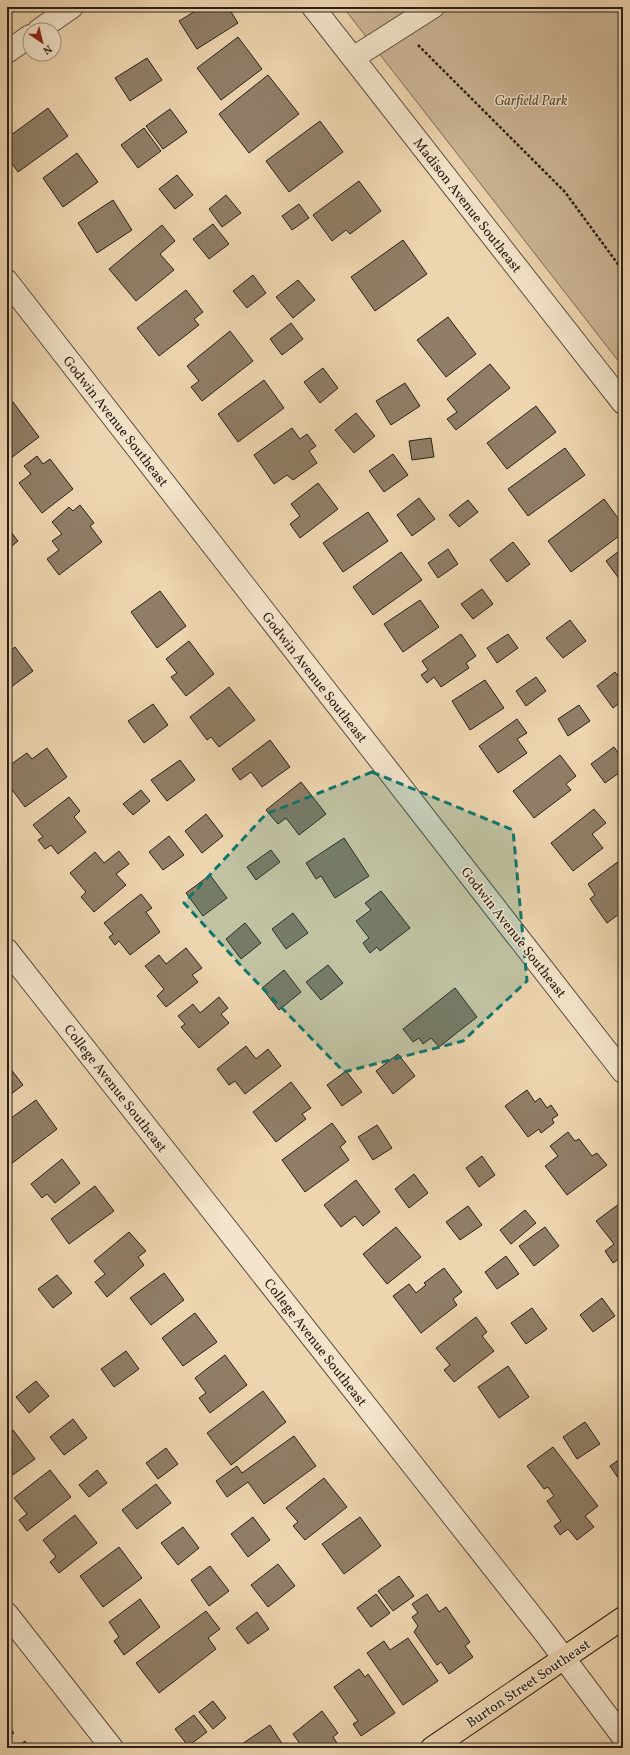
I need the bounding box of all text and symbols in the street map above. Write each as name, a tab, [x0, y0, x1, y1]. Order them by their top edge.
north arrow	[22, 22, 62, 62]
text: N	[39, 41, 54, 57]
park label: Garfield Park	[494, 92, 568, 111]
street label: Madison Avenue Southeast	[408, 135, 526, 277]
street label: Godwin Avenue Southeast	[58, 353, 172, 491]
street label: Godwin Avenue Southeast	[257, 609, 371, 747]
street label: Godwin Avenue Southeast	[456, 864, 570, 1002]
street label: College Avenue Southeast	[59, 1021, 171, 1157]
street label: College Avenue Southeast	[259, 1275, 371, 1411]
street label: Burton Street Southeast	[463, 1635, 595, 1733]

